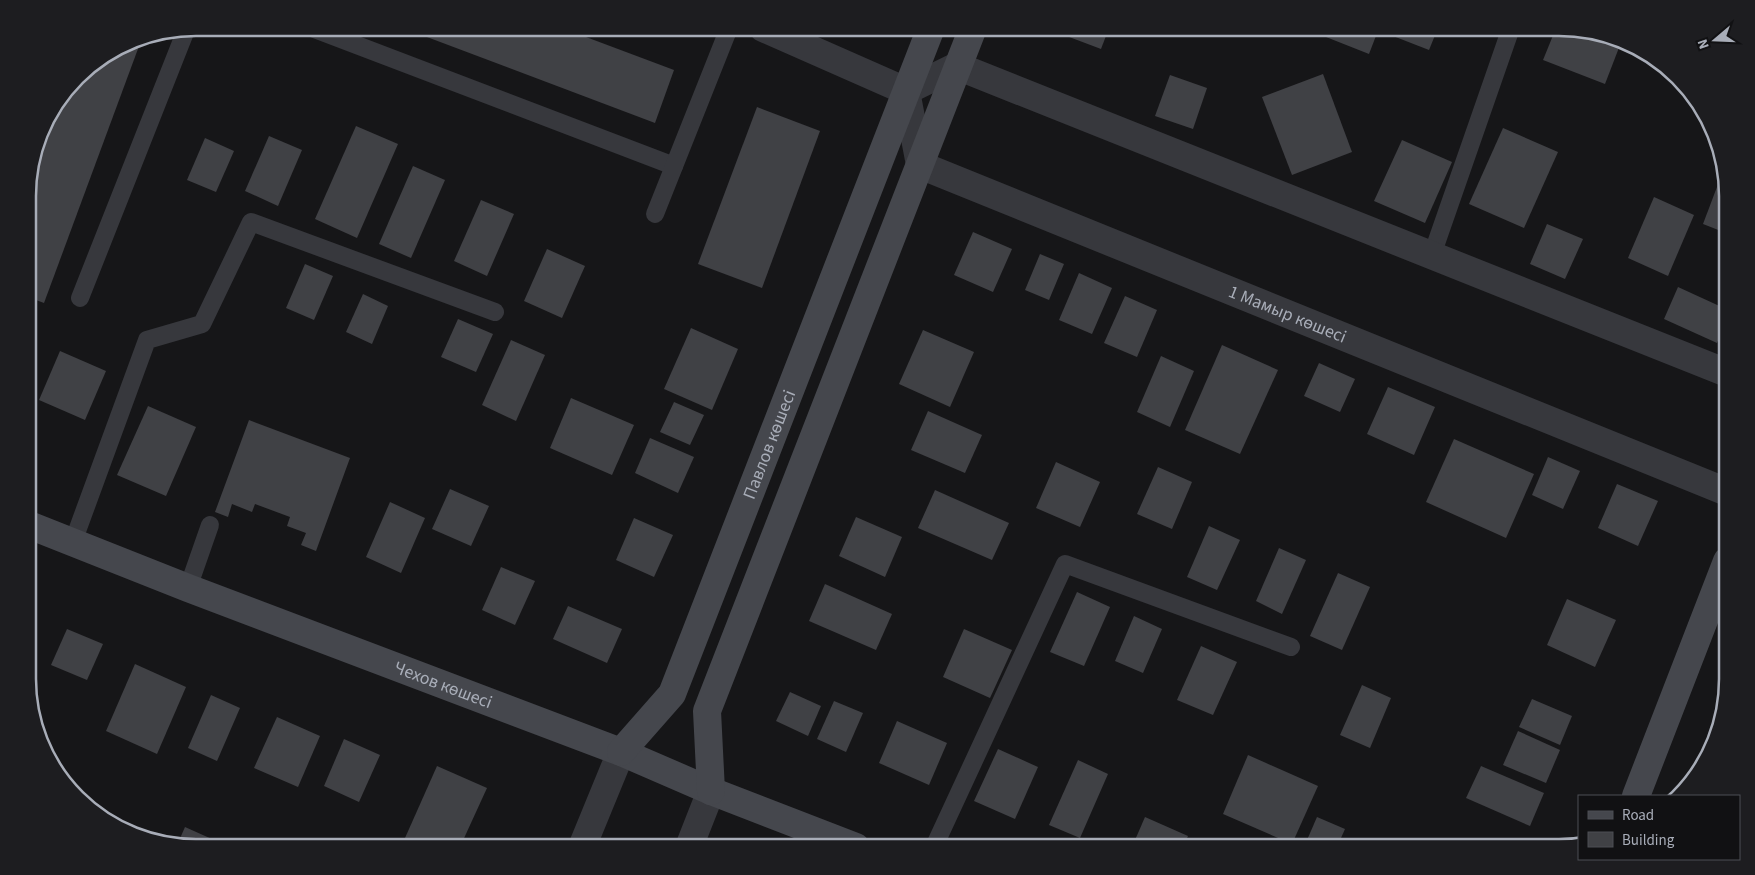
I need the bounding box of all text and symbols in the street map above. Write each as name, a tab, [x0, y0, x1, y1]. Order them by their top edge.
north arrow	[1690, 15, 1740, 65]
text: N	[1693, 36, 1715, 52]
street label: 1 Мамыр көшесі	[1225, 279, 1350, 349]
street label: Павлов көшесі	[736, 386, 802, 503]
street label: Чехов көшесі	[391, 655, 496, 715]
legend	[1578, 795, 1740, 860]
text: Road	[1622, 805, 1654, 826]
text: Building	[1622, 830, 1675, 851]

